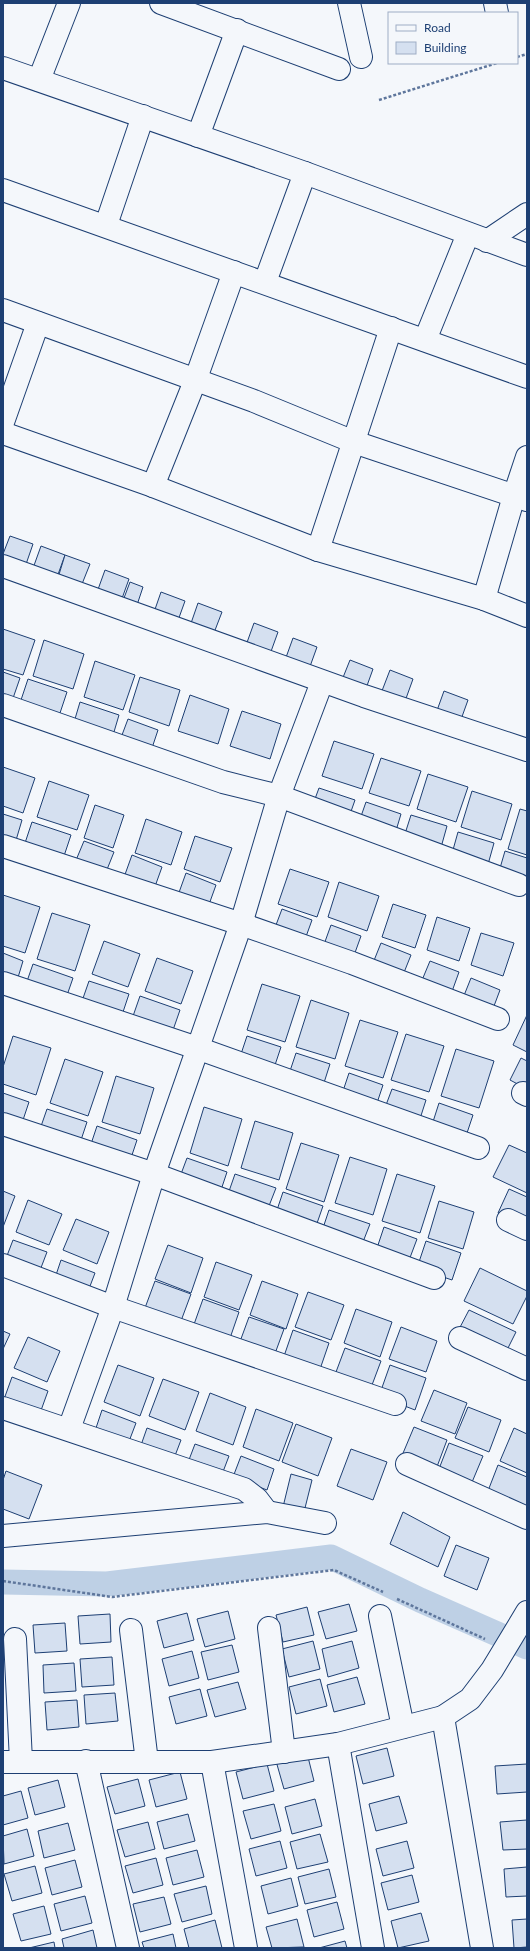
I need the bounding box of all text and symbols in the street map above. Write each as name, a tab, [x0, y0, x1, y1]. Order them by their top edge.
legend	[388, 12, 518, 64]
text: Road	[424, 20, 451, 35]
text: Building	[424, 40, 467, 55]

